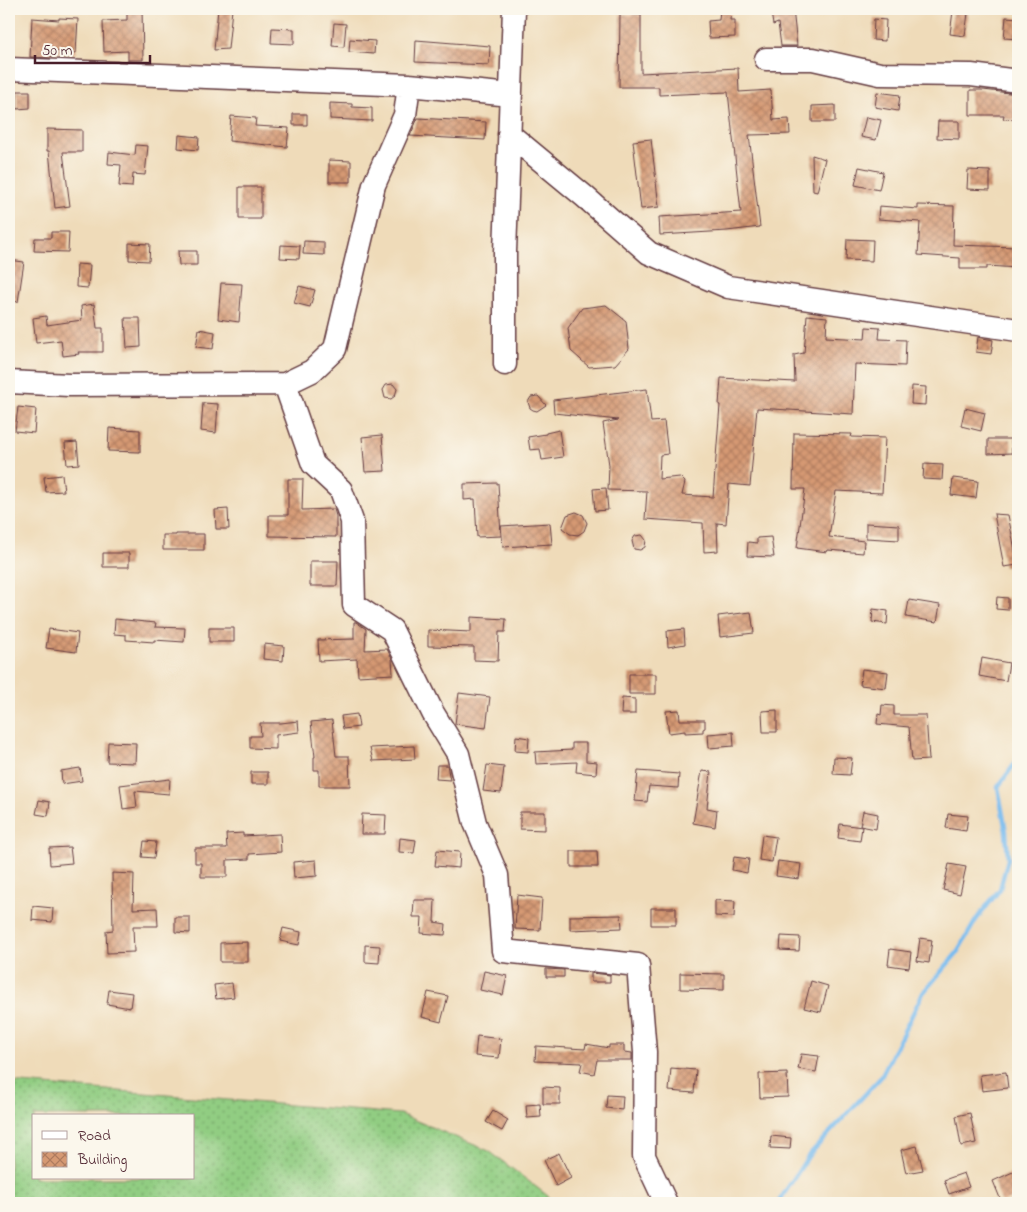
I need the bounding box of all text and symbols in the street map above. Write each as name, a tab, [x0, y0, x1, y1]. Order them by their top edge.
scale bar	[35, 32, 150, 64]
text: 50 m	[42, 40, 73, 62]
legend	[32, 1114, 195, 1180]
text: Road	[78, 1125, 111, 1147]
text: Building	[77, 1149, 127, 1172]

